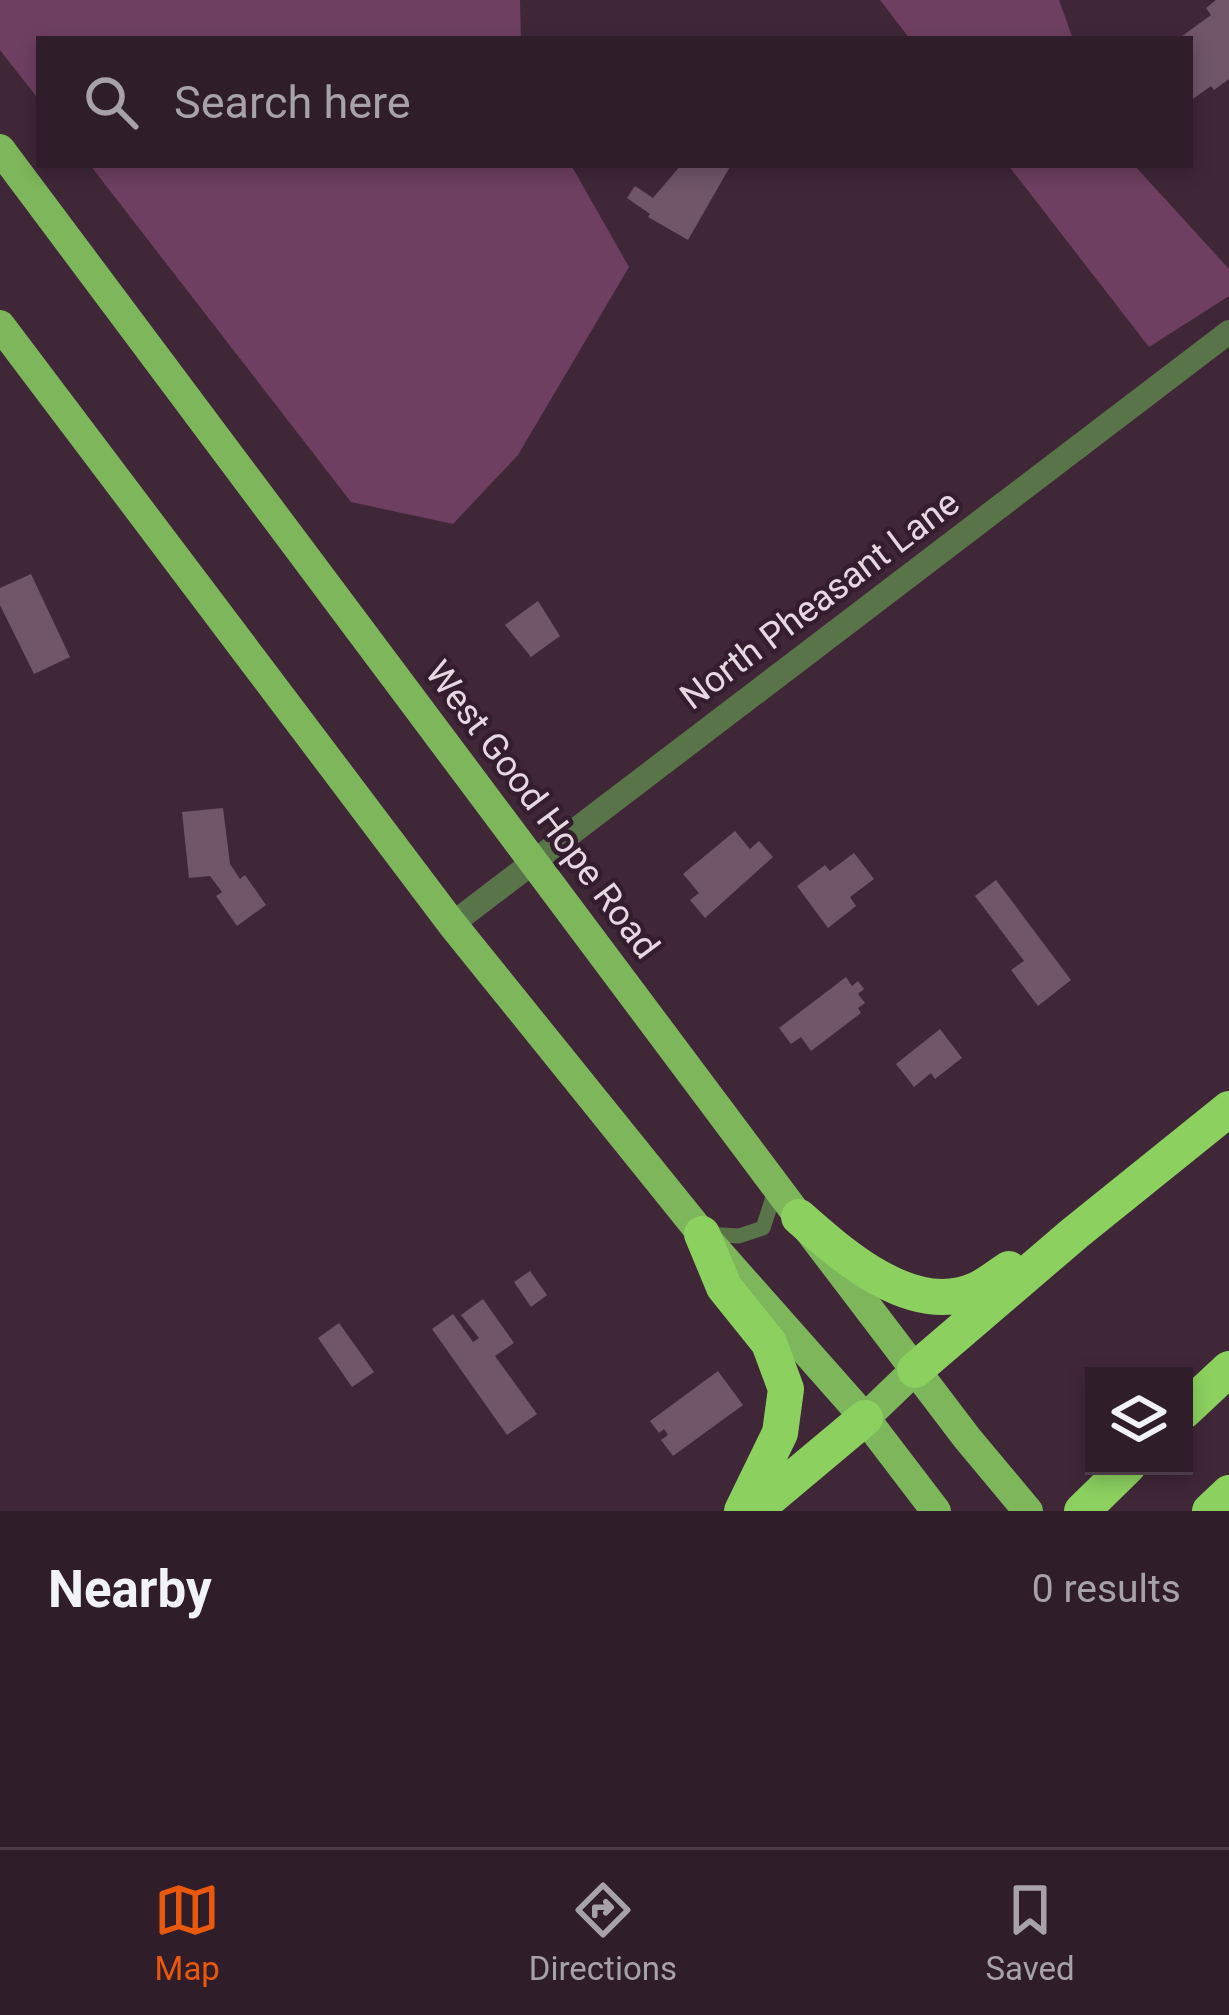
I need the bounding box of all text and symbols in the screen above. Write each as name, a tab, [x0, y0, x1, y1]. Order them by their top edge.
search box	[36, 36, 1193, 168]
icon: search	[78, 69, 144, 135]
text: Search here	[174, 76, 411, 129]
street label: North Pheasant Lane	[672, 481, 967, 718]
street label: West Good Hope Road	[417, 653, 668, 967]
map controls	[1085, 1367, 1193, 1475]
button: layers	[1085, 1367, 1193, 1475]
text: Nearby	[48, 1560, 212, 1619]
text: 0 results	[1032, 1566, 1181, 1612]
tab: Map	[154, 1877, 220, 1988]
tab: Directions	[529, 1877, 677, 1988]
tab: Saved	[986, 1877, 1075, 1988]

